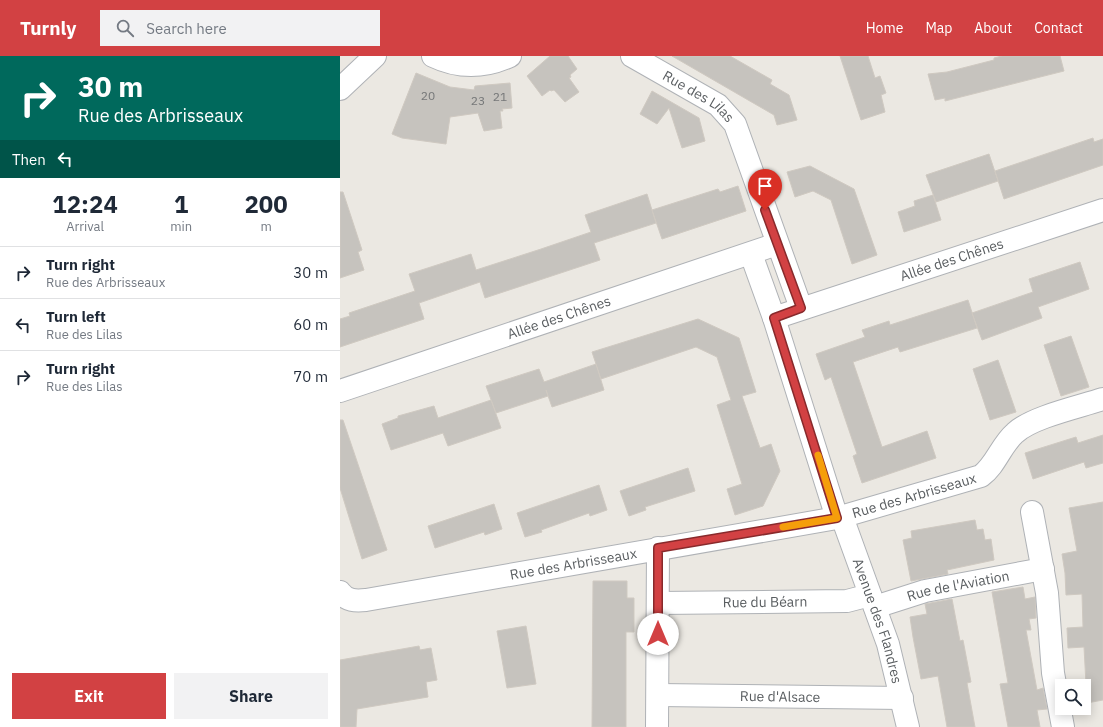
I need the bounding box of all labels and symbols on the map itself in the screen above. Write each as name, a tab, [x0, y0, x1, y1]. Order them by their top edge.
street label: Rue des Lilas	[659, 66, 738, 126]
house number: 20	[421, 88, 435, 103]
house number: 21	[493, 89, 507, 104]
house number: 23	[471, 93, 485, 108]
pin	[748, 169, 782, 210]
street label: Allée des Chênes	[898, 234, 1006, 285]
street label: Allée des Chênes	[505, 292, 613, 343]
street label: Rue des Arbrisseaux	[850, 469, 978, 522]
street label: Rue des Arbrisseaux	[508, 544, 638, 584]
street label: Avenue des Flandres	[849, 556, 906, 685]
street label: Rue de l'Aviation	[904, 566, 1011, 605]
street label: Rue du Béarn	[723, 592, 807, 611]
position arrow	[637, 613, 679, 655]
street label: Rue d'Alsace	[740, 687, 821, 706]

